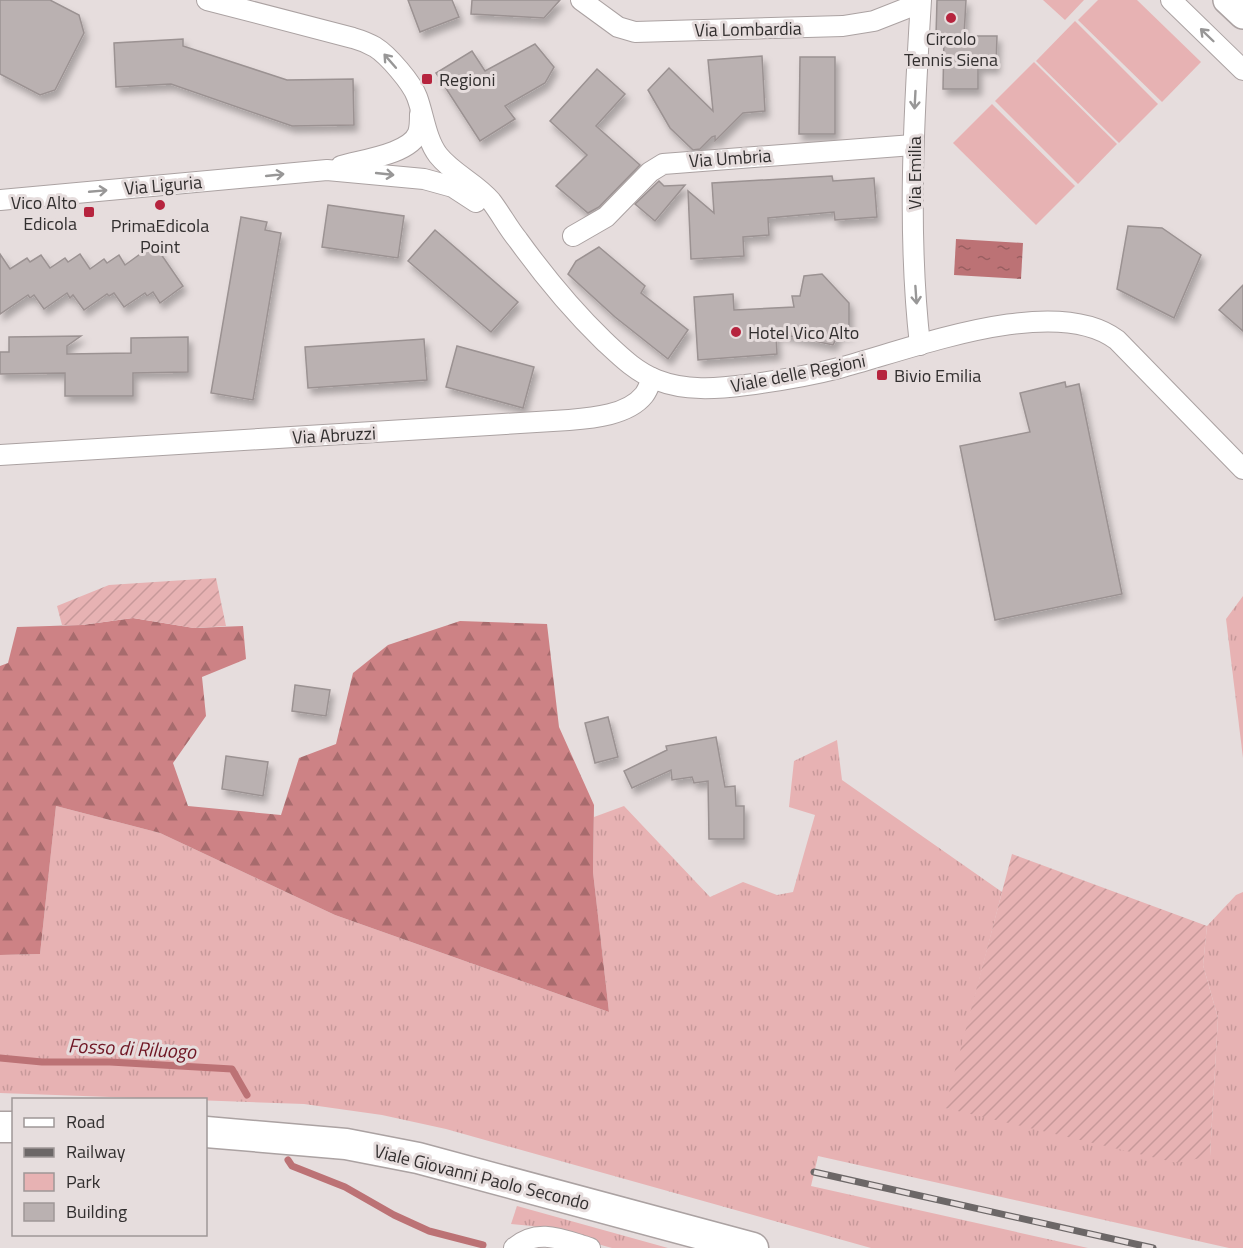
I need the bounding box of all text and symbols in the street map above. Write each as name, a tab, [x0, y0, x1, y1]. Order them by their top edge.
marker: Circolo Tennis Siena	[944, 11, 958, 25]
street label: Via Lombardia	[694, 15, 802, 43]
place label: Circolo Tennis Siena	[904, 25, 998, 73]
one-way arrow	[1199, 28, 1214, 43]
one-way arrow	[383, 53, 396, 69]
place label: Regioni	[439, 66, 495, 93]
marker: Regioni	[420, 72, 434, 86]
one-way arrow	[910, 90, 921, 110]
street label: Via Emilia	[901, 136, 928, 210]
street label: Via Umbria	[688, 142, 772, 174]
street label: Via Liguria	[123, 168, 203, 202]
one-way arrow	[264, 169, 284, 180]
one-way arrow	[374, 169, 394, 180]
one-way arrow	[87, 185, 107, 196]
place label: Vico Alto Edicola	[11, 189, 77, 237]
marker: PrimaEdicola Point	[153, 198, 167, 212]
marker: Vico Alto Edicola	[82, 205, 96, 219]
place label: PrimaEdicola Point	[111, 212, 209, 260]
one-way arrow	[910, 285, 921, 305]
place label: Hotel Vico Alto	[748, 319, 859, 346]
marker: Hotel Vico Alto	[729, 325, 743, 339]
street label: Viale delle Regioni	[728, 347, 868, 399]
place label: Bivio Emilia	[894, 362, 981, 389]
marker: Bivio Emilia	[875, 368, 889, 382]
street label: Via Abruzzi	[291, 419, 377, 451]
water label: Fosso di Riluogo	[67, 1029, 198, 1067]
legend	[12, 1098, 207, 1236]
text: Road	[66, 1108, 105, 1135]
street label: Viale Giovanni Paolo Secondo	[371, 1137, 593, 1217]
text: Railway	[66, 1138, 126, 1165]
text: Park	[66, 1168, 101, 1195]
text: Building	[66, 1198, 127, 1225]

